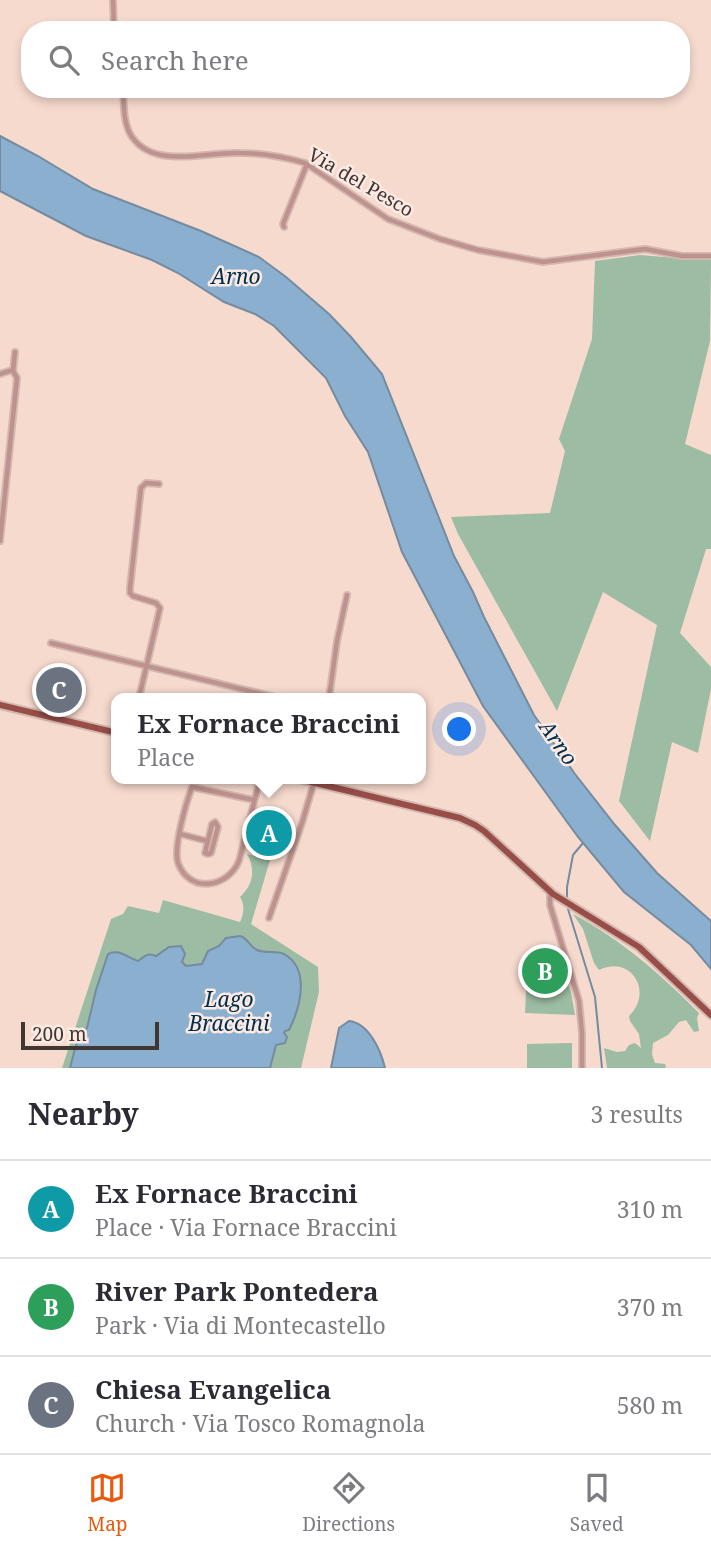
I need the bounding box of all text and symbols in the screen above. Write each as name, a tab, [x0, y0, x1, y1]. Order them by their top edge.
search box	[21, 21, 690, 98]
icon: search	[45, 41, 83, 79]
text: Search here	[101, 42, 249, 78]
street label: Via del Pesco	[304, 141, 418, 223]
water label: Arno	[209, 262, 261, 290]
pin: C	[36, 664, 82, 716]
popup	[111, 693, 426, 784]
text: Ex Fornace Braccini	[137, 705, 400, 741]
your location	[442, 712, 476, 746]
water label: Arno	[532, 713, 584, 771]
text: Place	[137, 741, 195, 773]
pin: A	[246, 807, 292, 859]
pin: B	[522, 945, 568, 997]
water label: Lago Braccini	[187, 985, 270, 1037]
scale bar	[21, 1019, 159, 1051]
text: 200 m	[32, 1021, 87, 1047]
text: Nearby	[28, 1093, 139, 1134]
text: 3 results	[590, 1098, 683, 1130]
text: Ex Fornace Braccini	[95, 1175, 358, 1211]
text: A	[42, 1193, 60, 1225]
text: 310 m	[617, 1193, 683, 1225]
text: Place · Via Fornace Braccini	[95, 1211, 397, 1243]
text: River Park Pontedera	[95, 1273, 378, 1309]
text: B	[43, 1291, 59, 1323]
text: 370 m	[617, 1291, 683, 1323]
text: Park · Via di Montecastello	[95, 1309, 386, 1341]
text: Chiesa Evangelica	[95, 1371, 331, 1407]
text: C	[43, 1389, 59, 1421]
text: 580 m	[617, 1389, 683, 1421]
text: Church · Via Tosco Romagnola	[95, 1407, 425, 1439]
tab: Map	[87, 1469, 128, 1537]
tab: Directions	[302, 1469, 395, 1537]
tab: Saved	[570, 1469, 624, 1537]

